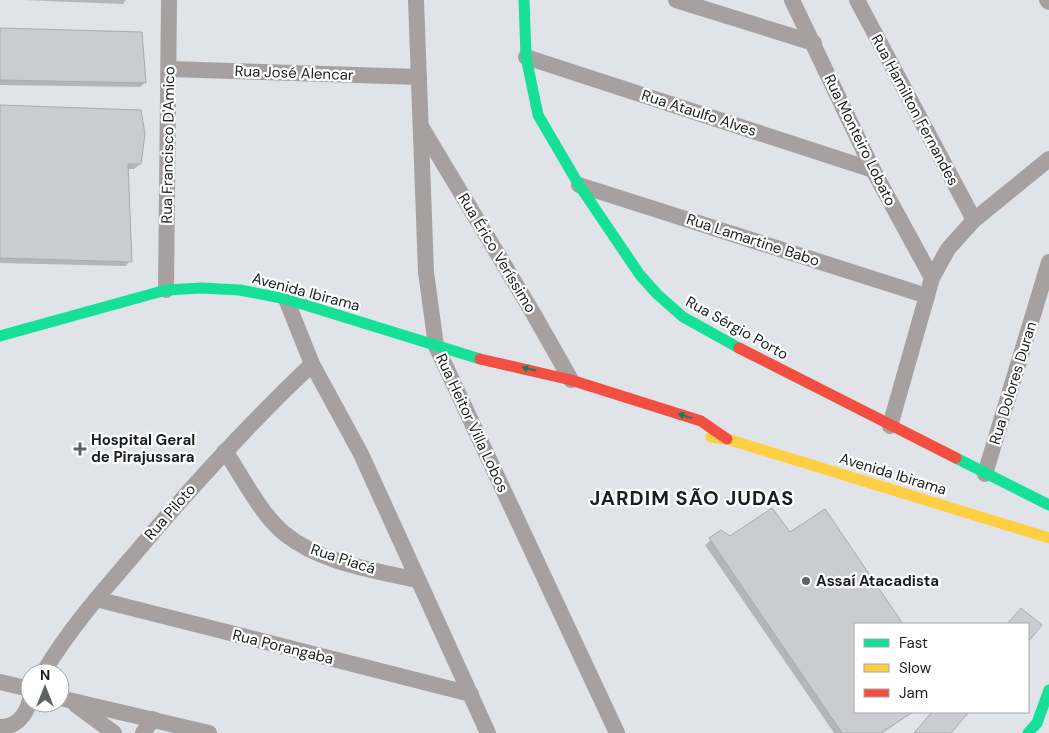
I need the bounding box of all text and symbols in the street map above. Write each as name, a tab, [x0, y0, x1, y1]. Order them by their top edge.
street label: Rua Hamilton Fernandes	[867, 31, 963, 189]
street label: Rua José Alencar	[234, 61, 354, 85]
street label: Rua Francisco D'Amico	[157, 66, 179, 224]
street label: Rua Monteiro Lobato	[819, 71, 901, 209]
street label: Rua Ataulfo Alves	[639, 85, 759, 141]
street label: Rua Érico Veríssimo	[453, 189, 541, 317]
street label: Rua Lamartine Babo	[684, 209, 822, 271]
street label: Avenida Ibirama	[250, 268, 362, 316]
street label: Rua Sérgio Porto	[682, 292, 792, 365]
street label: Rua Dolores Duran	[985, 319, 1041, 447]
street label: Rua Heitor Villa Lobos	[431, 350, 513, 496]
one-way arrow	[522, 365, 537, 373]
one-way arrow	[677, 412, 692, 420]
place label: Hospital Geral de Pirajussara	[91, 430, 195, 467]
marker: Hospital Geral de Pirajussara	[73, 442, 87, 456]
street label: Avenida Ibirama	[837, 448, 949, 500]
street label: Rua Piloto	[140, 480, 200, 544]
district label: JARDIM SÃO JUDAS	[590, 485, 794, 511]
street label: Rua Piacá	[308, 539, 378, 579]
place label: Assaí Atacadista	[816, 571, 939, 591]
marker: Assaí Atacadista	[800, 575, 812, 587]
legend	[854, 623, 1029, 713]
street label: Rua Porangaba	[231, 625, 335, 669]
text: Fast	[899, 633, 928, 653]
text: Slow	[899, 658, 932, 678]
north arrow	[20, 663, 70, 713]
text: N	[40, 666, 50, 684]
text: Jam	[899, 683, 928, 703]

